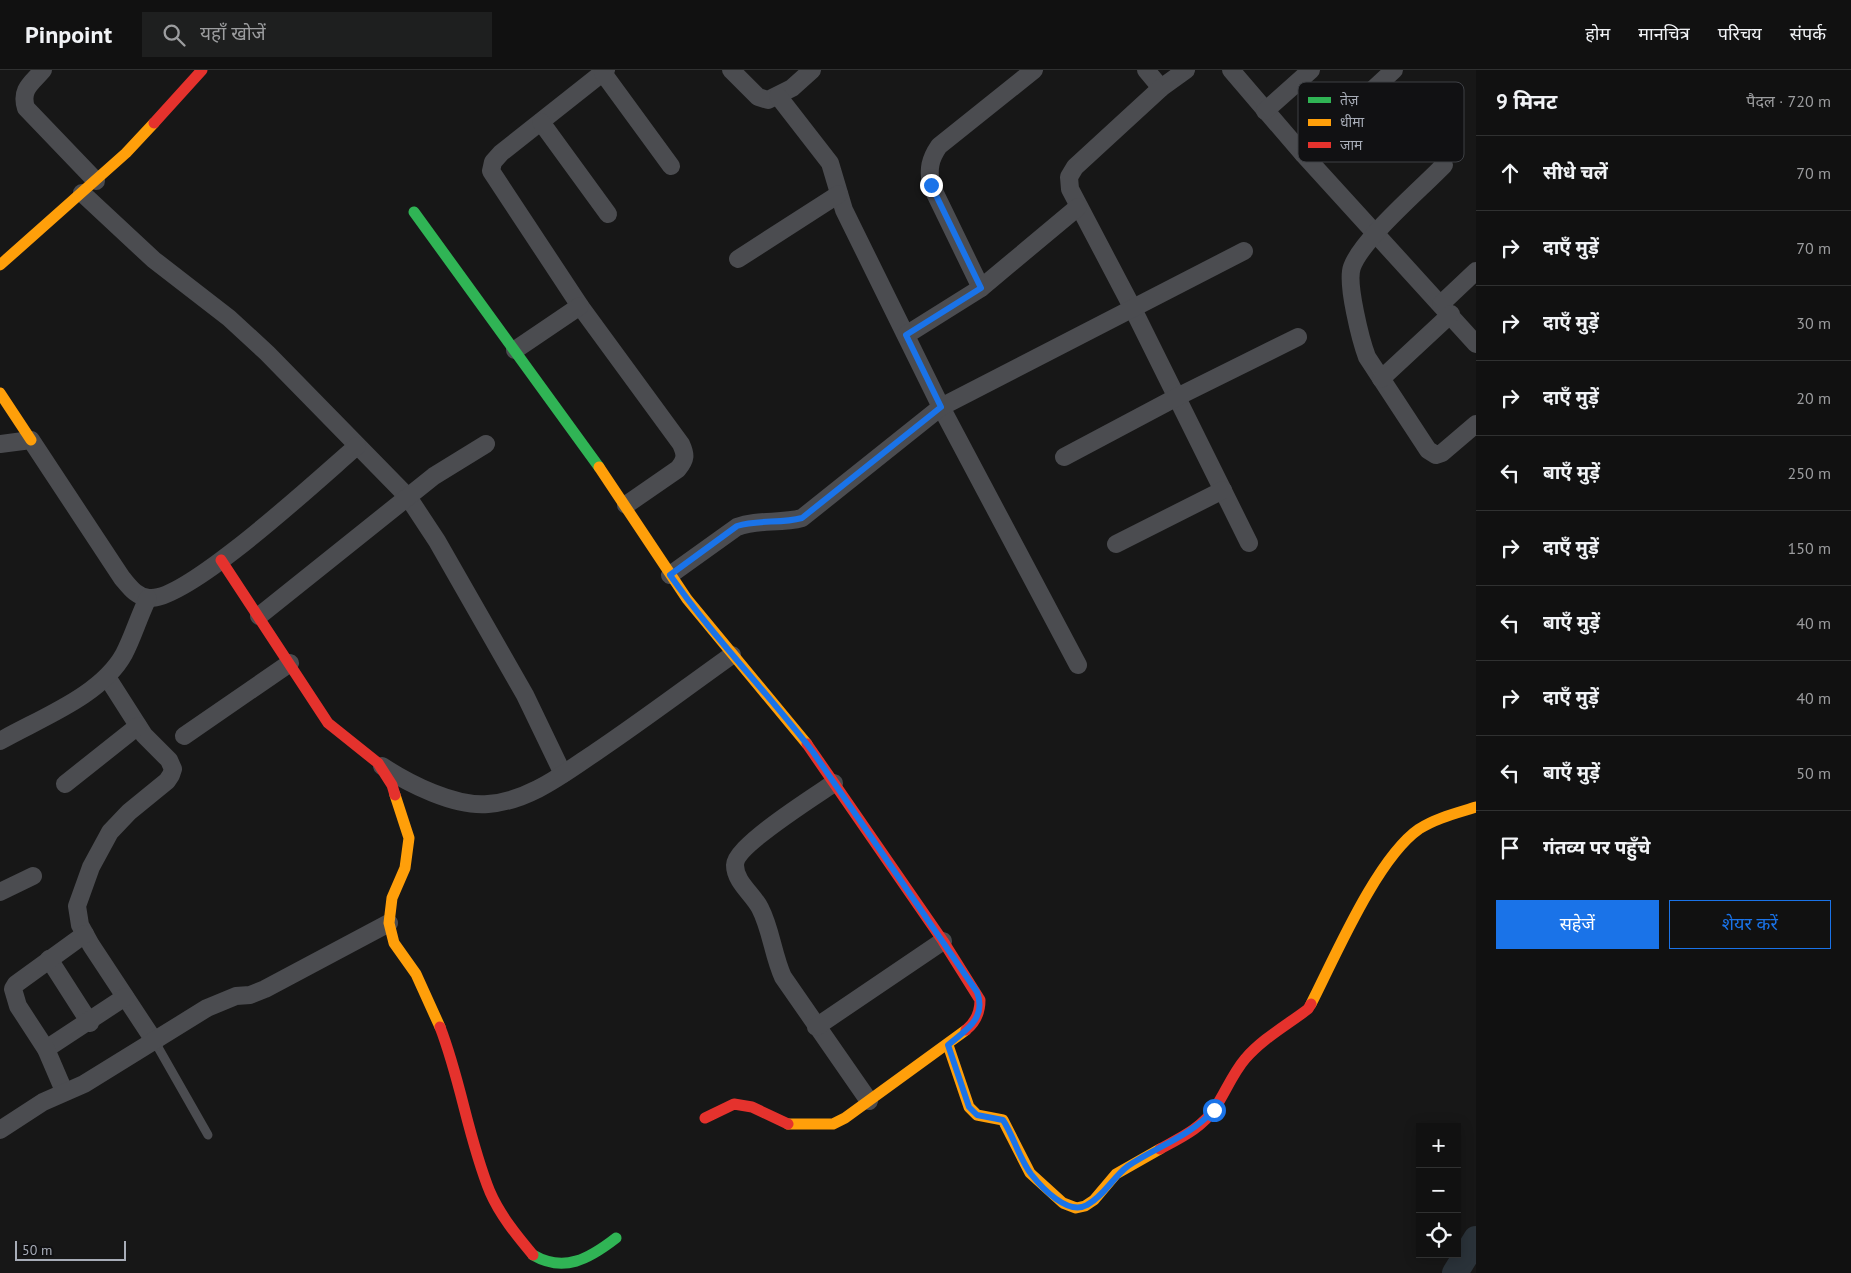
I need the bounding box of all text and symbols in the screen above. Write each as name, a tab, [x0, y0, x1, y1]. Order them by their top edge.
search box	[142, 12, 492, 57]
text: Pinpoint	[25, 19, 112, 50]
icon: search	[160, 21, 188, 49]
text: यहाँ खोजें	[200, 21, 266, 45]
text: होम	[1585, 22, 1610, 45]
text: मानचित्र	[1638, 22, 1690, 45]
text: परिचय	[1718, 22, 1762, 45]
text: संपर्क	[1790, 22, 1826, 45]
legend	[1298, 82, 1464, 162]
text: 9 मिनट	[1496, 88, 1557, 115]
text: तेज़	[1340, 91, 1359, 109]
text: पैदल · 720 m	[1746, 91, 1831, 111]
text: धीमा	[1340, 113, 1365, 131]
text: जाम	[1340, 136, 1363, 154]
icon: ahead	[1496, 159, 1524, 187]
text: सीधे चलें	[1543, 160, 1608, 184]
text: 70 m	[1796, 163, 1831, 183]
route end	[920, 174, 943, 197]
icon: right	[1496, 234, 1524, 262]
text: दाएँ मुड़ें	[1543, 235, 1599, 259]
text: 70 m	[1796, 238, 1831, 258]
icon: right	[1496, 309, 1524, 337]
text: दाएँ मुड़ें	[1543, 310, 1599, 334]
text: 30 m	[1796, 313, 1831, 333]
icon: right	[1496, 384, 1524, 412]
text: दाएँ मुड़ें	[1543, 385, 1599, 409]
text: 20 m	[1796, 388, 1831, 408]
icon: left	[1496, 459, 1524, 487]
text: बाएँ मुड़ें	[1543, 460, 1600, 484]
text: 250 m	[1788, 463, 1831, 483]
icon: right	[1496, 534, 1524, 562]
text: दाएँ मुड़ें	[1543, 535, 1599, 559]
text: 150 m	[1788, 538, 1831, 558]
icon: left	[1496, 609, 1524, 637]
text: बाएँ मुड़ें	[1543, 610, 1600, 634]
text: 40 m	[1796, 613, 1831, 633]
icon: right	[1496, 684, 1524, 712]
text: दाएँ मुड़ें	[1543, 685, 1599, 709]
text: 40 m	[1796, 688, 1831, 708]
icon: left	[1496, 759, 1524, 787]
text: बाएँ मुड़ें	[1543, 760, 1600, 784]
text: 50 m	[1796, 763, 1831, 783]
icon: arrive	[1496, 834, 1524, 862]
text: गंतव्य पर पहुँचे	[1543, 835, 1650, 859]
button: सहेजें	[1496, 900, 1659, 949]
button: शेयर करें	[1669, 900, 1831, 949]
route start	[1203, 1099, 1226, 1122]
map controls	[1416, 1123, 1461, 1258]
button: +	[1416, 1123, 1461, 1168]
button: −	[1416, 1168, 1461, 1213]
button: locate	[1416, 1213, 1461, 1258]
scale bar	[15, 1238, 126, 1261]
text: 50 m	[22, 1241, 52, 1259]

